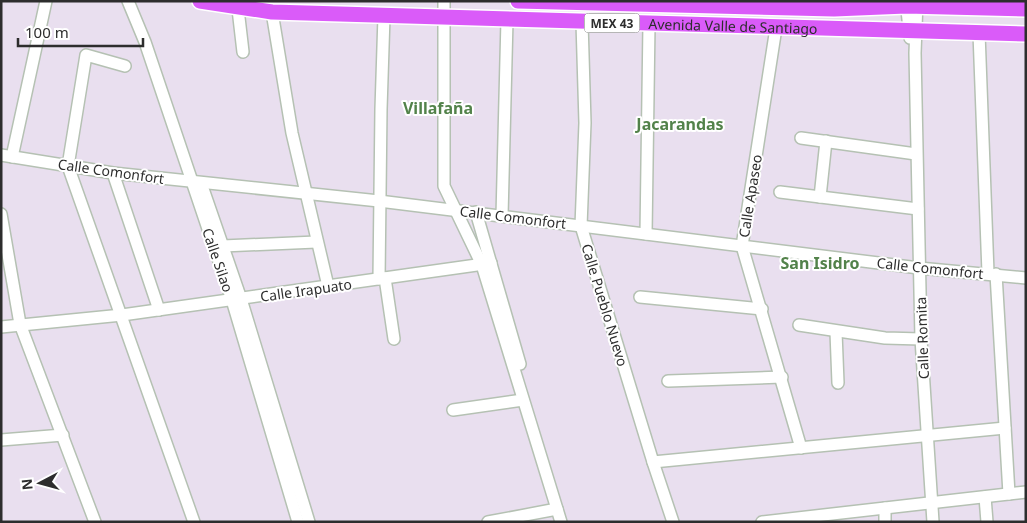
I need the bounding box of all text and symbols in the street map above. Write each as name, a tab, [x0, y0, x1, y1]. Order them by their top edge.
road number: MEX 43	[584, 13, 640, 32]
street label: Avenida Valle de Santiago	[648, 13, 818, 37]
scale bar	[18, 15, 142, 47]
text: 100 m	[25, 22, 69, 42]
district label: Villafaña	[403, 97, 473, 119]
district label: Jacarandas	[634, 113, 724, 135]
street label: Calle Apaseo	[734, 153, 766, 239]
street label: Calle Comonfort	[57, 154, 165, 188]
street label: Calle Comonfort	[459, 201, 567, 233]
street label: Calle Silao	[198, 225, 238, 295]
street label: Calle Pueblo Nuevo	[577, 241, 633, 369]
district label: San Isidro	[781, 252, 859, 274]
street label: Calle Comonfort	[876, 253, 984, 283]
street label: Calle Irapuato	[259, 274, 353, 306]
street label: Calle Romita	[911, 297, 933, 379]
north arrow	[15, 458, 65, 508]
text: N	[17, 478, 37, 491]

